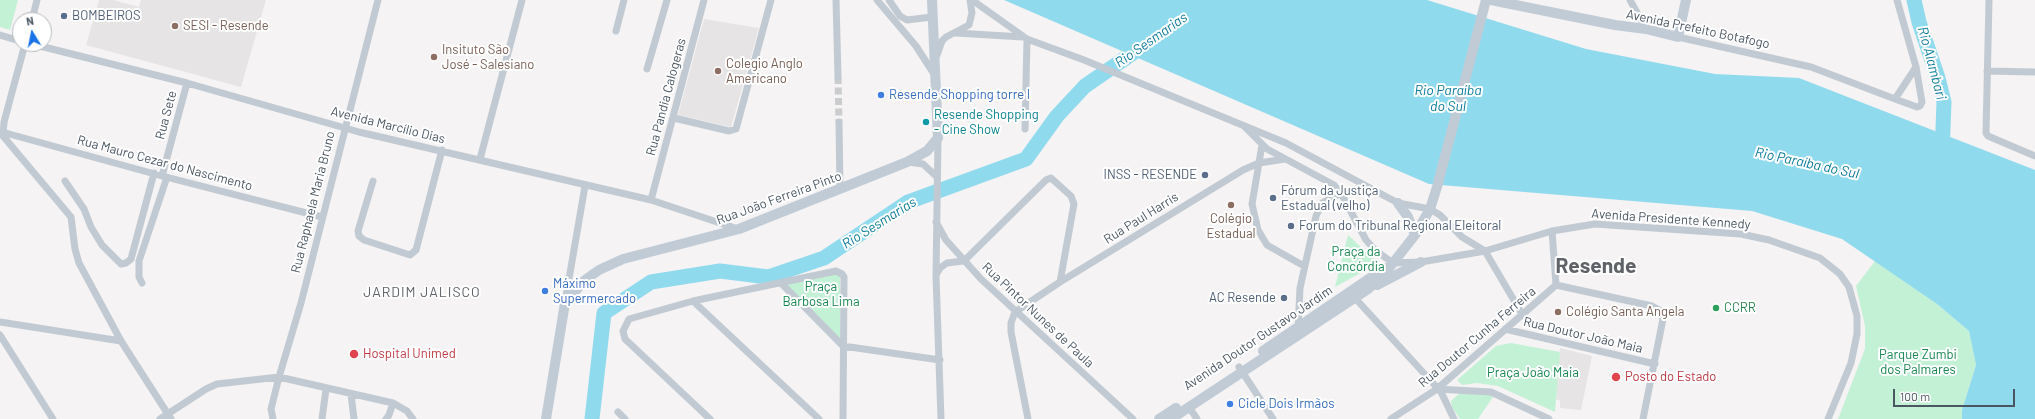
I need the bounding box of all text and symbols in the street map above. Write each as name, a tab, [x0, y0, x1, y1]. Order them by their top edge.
street label: Avenida Prefeito Botafogo	[1625, 6, 1771, 52]
place label: BOMBEIROS	[72, 8, 141, 24]
water label: Rio Sesmarias	[1112, 9, 1190, 71]
marker: BOMBEIROS	[59, 11, 69, 21]
north arrow	[12, 12, 52, 52]
text: N	[25, 14, 35, 28]
place label: SESI - Resende	[183, 18, 269, 34]
marker: SESI - Resende	[170, 21, 180, 31]
water label: Rio Alambari	[1914, 25, 1950, 101]
street label: Rua Pandia Calogeras	[643, 37, 689, 157]
place label: Insituto São José - Salesiano	[442, 42, 534, 73]
marker: Insituto São José - Salesiano	[429, 52, 439, 62]
place label: Colegio Anglo Americano	[726, 56, 803, 87]
marker: Colegio Anglo Americano	[713, 66, 723, 76]
water label: Rio Paraíba do Sul	[1414, 82, 1482, 114]
place label: Resende Shopping torre I	[889, 87, 1030, 103]
street label: Rua Sete	[152, 89, 180, 141]
marker: Resende Shopping torre I	[876, 90, 886, 100]
street label: Avenida Marcílio Dias	[329, 103, 447, 147]
place label: Resende Shopping - Cine Show	[934, 107, 1039, 138]
marker: Resende Shopping - Cine Show	[921, 117, 931, 127]
street label: Rua Raphaela Maria Bruno	[288, 129, 338, 275]
street label: Rua Mauro Cezar do Nascimento	[76, 132, 254, 194]
water label: Rio Paraíba do Sul	[1754, 144, 1860, 182]
place label: INSS - RESENDE	[1104, 167, 1197, 183]
street label: Rua João Ferreira Pinto	[714, 168, 844, 228]
marker: INSS - RESENDE	[1200, 170, 1210, 180]
place label: Fórum da Justiça Estadual (velho)	[1281, 183, 1378, 214]
street label: Rua Paul Harris	[1101, 189, 1181, 247]
water label: Rio Sesmarias	[839, 193, 919, 253]
marker: Fórum da Justiça Estadual (velho)	[1268, 193, 1278, 203]
marker: Colégio Estadual	[1226, 200, 1236, 210]
street label: Avenida Presidente Kennedy	[1591, 206, 1751, 232]
place label: Colégio Estadual	[1206, 211, 1256, 242]
place label: Forum do Tribunal Regional Eleitoral	[1299, 218, 1501, 234]
marker: Forum do Tribunal Regional Eleitoral	[1286, 221, 1296, 231]
park label: Praça da Concórdia	[1327, 244, 1385, 275]
district label: Resende	[1556, 253, 1636, 279]
street label: Rua Pintor Nunes de Paula	[979, 259, 1097, 371]
place label: Máximo Supermercado	[553, 276, 636, 307]
park label: Praça Barbosa Lima	[782, 279, 860, 310]
street label: Avenida Doutor Gustavo Jardim	[1181, 282, 1335, 394]
street label: Rua Doutor Cunha Ferreira	[1415, 283, 1539, 391]
district label: JARDIM JALISCO	[363, 284, 481, 300]
marker: Máximo Supermercado	[540, 286, 550, 296]
place label: AC Resende	[1209, 290, 1276, 306]
marker: AC Resende	[1279, 293, 1289, 303]
place label: CCRR	[1724, 300, 1756, 316]
marker: CCRR	[1711, 303, 1721, 313]
place label: Colégio Santa Angela	[1566, 304, 1684, 320]
marker: Colégio Santa Angela	[1553, 307, 1563, 317]
street label: Rua Doutor João Maia	[1522, 314, 1644, 356]
place label: Hospital Unimed	[363, 346, 456, 362]
park label: Parque Zumbi dos Palmares	[1879, 347, 1957, 378]
marker: Hospital Unimed	[348, 348, 360, 360]
park label: Praça João Maia	[1487, 365, 1579, 381]
place label: Posto do Estado	[1625, 369, 1716, 385]
marker: Posto do Estado	[1610, 371, 1622, 383]
scale bar	[1895, 381, 2017, 407]
text: 100 m	[1900, 389, 1930, 403]
place label: Cicle Dois Irmãos	[1238, 396, 1334, 412]
marker: Cicle Dois Irmãos	[1225, 399, 1235, 409]

